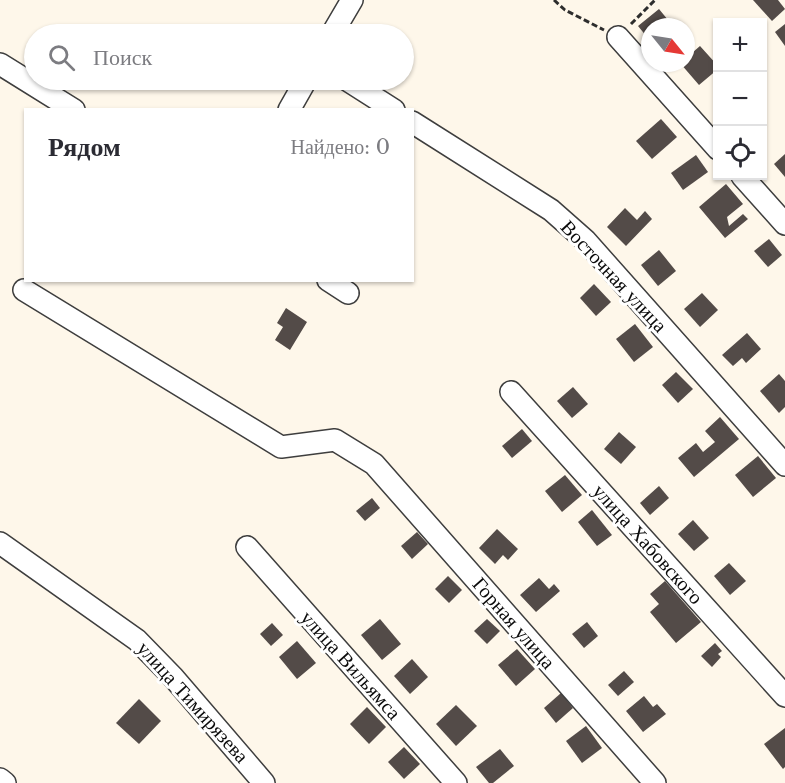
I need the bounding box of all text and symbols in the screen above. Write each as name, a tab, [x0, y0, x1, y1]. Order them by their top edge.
north arrow	[641, 18, 695, 72]
map controls	[713, 18, 767, 180]
button: +	[713, 18, 767, 72]
search box	[24, 24, 414, 90]
icon: search	[45, 41, 78, 74]
text: Поиск	[93, 44, 152, 71]
button: −	[713, 72, 767, 126]
button: locate	[713, 126, 767, 180]
text: Рядом	[48, 131, 121, 163]
text: Найдено: 0	[291, 135, 390, 159]
street label: Восточная улица	[556, 215, 672, 337]
street label: улица Хабовского	[588, 479, 708, 609]
street label: Горная улица	[468, 572, 560, 674]
street label: улица Вильямса	[296, 606, 406, 724]
street label: улица Тимирязева	[132, 636, 254, 768]

